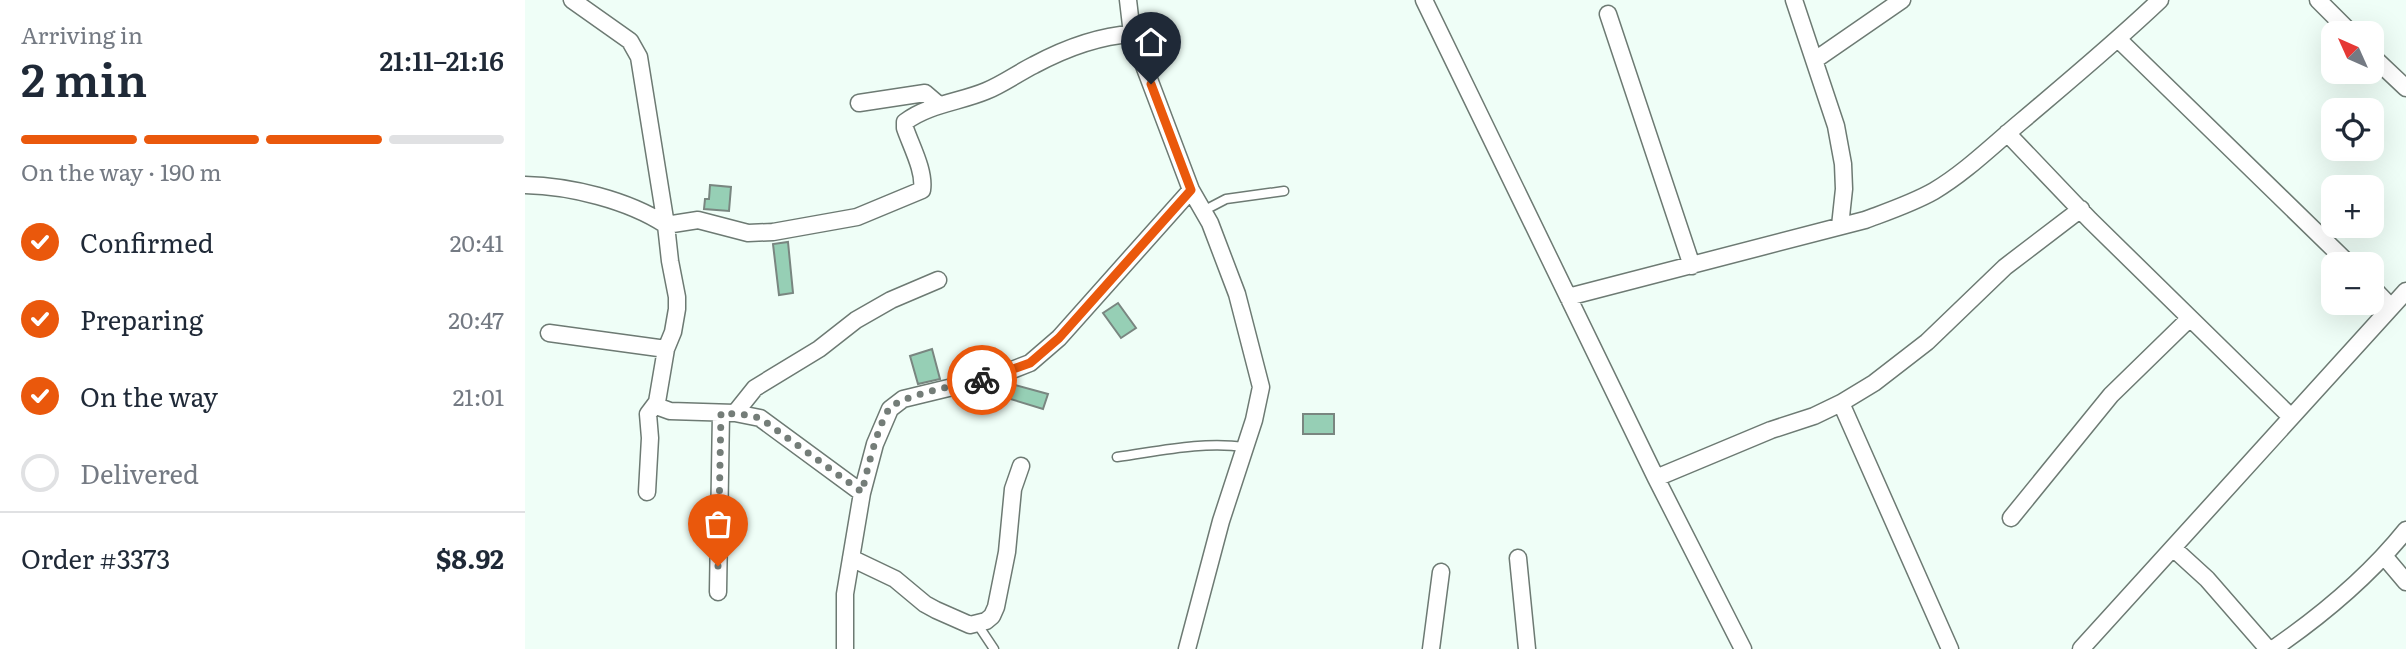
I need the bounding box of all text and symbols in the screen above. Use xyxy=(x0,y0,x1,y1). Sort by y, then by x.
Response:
pin xyxy=(1121,12.0,1181,84)
text: Arriving in xyxy=(21,17,143,51)
north arrow xyxy=(2321,21,2383,84)
map controls xyxy=(2321,21,2384,315)
icon: home xyxy=(1132,23,1170,61)
text: 21:11–21:16 xyxy=(379,40,504,79)
text: 2 min xyxy=(21,43,147,111)
button: locate xyxy=(2321,98,2384,161)
text: On the way · 190 m xyxy=(21,154,222,188)
button: + xyxy=(2321,175,2384,238)
text: Confirmed xyxy=(80,222,214,261)
icon: check xyxy=(21,223,59,261)
text: 20:41 xyxy=(450,225,504,259)
button: − xyxy=(2321,252,2384,315)
text: Preparing xyxy=(80,299,203,338)
icon: check xyxy=(21,300,59,338)
text: 20:47 xyxy=(448,302,504,336)
courier xyxy=(947,345,1017,415)
icon: bike xyxy=(963,361,1001,399)
text: On the way xyxy=(80,376,218,415)
icon: check xyxy=(21,377,59,415)
text: 21:01 xyxy=(453,379,504,413)
text: Delivered xyxy=(80,453,199,492)
pin xyxy=(688,494,748,566)
icon: bag xyxy=(699,505,737,543)
text: Order #3373 xyxy=(21,538,170,577)
text: $8.92 xyxy=(436,538,504,577)

